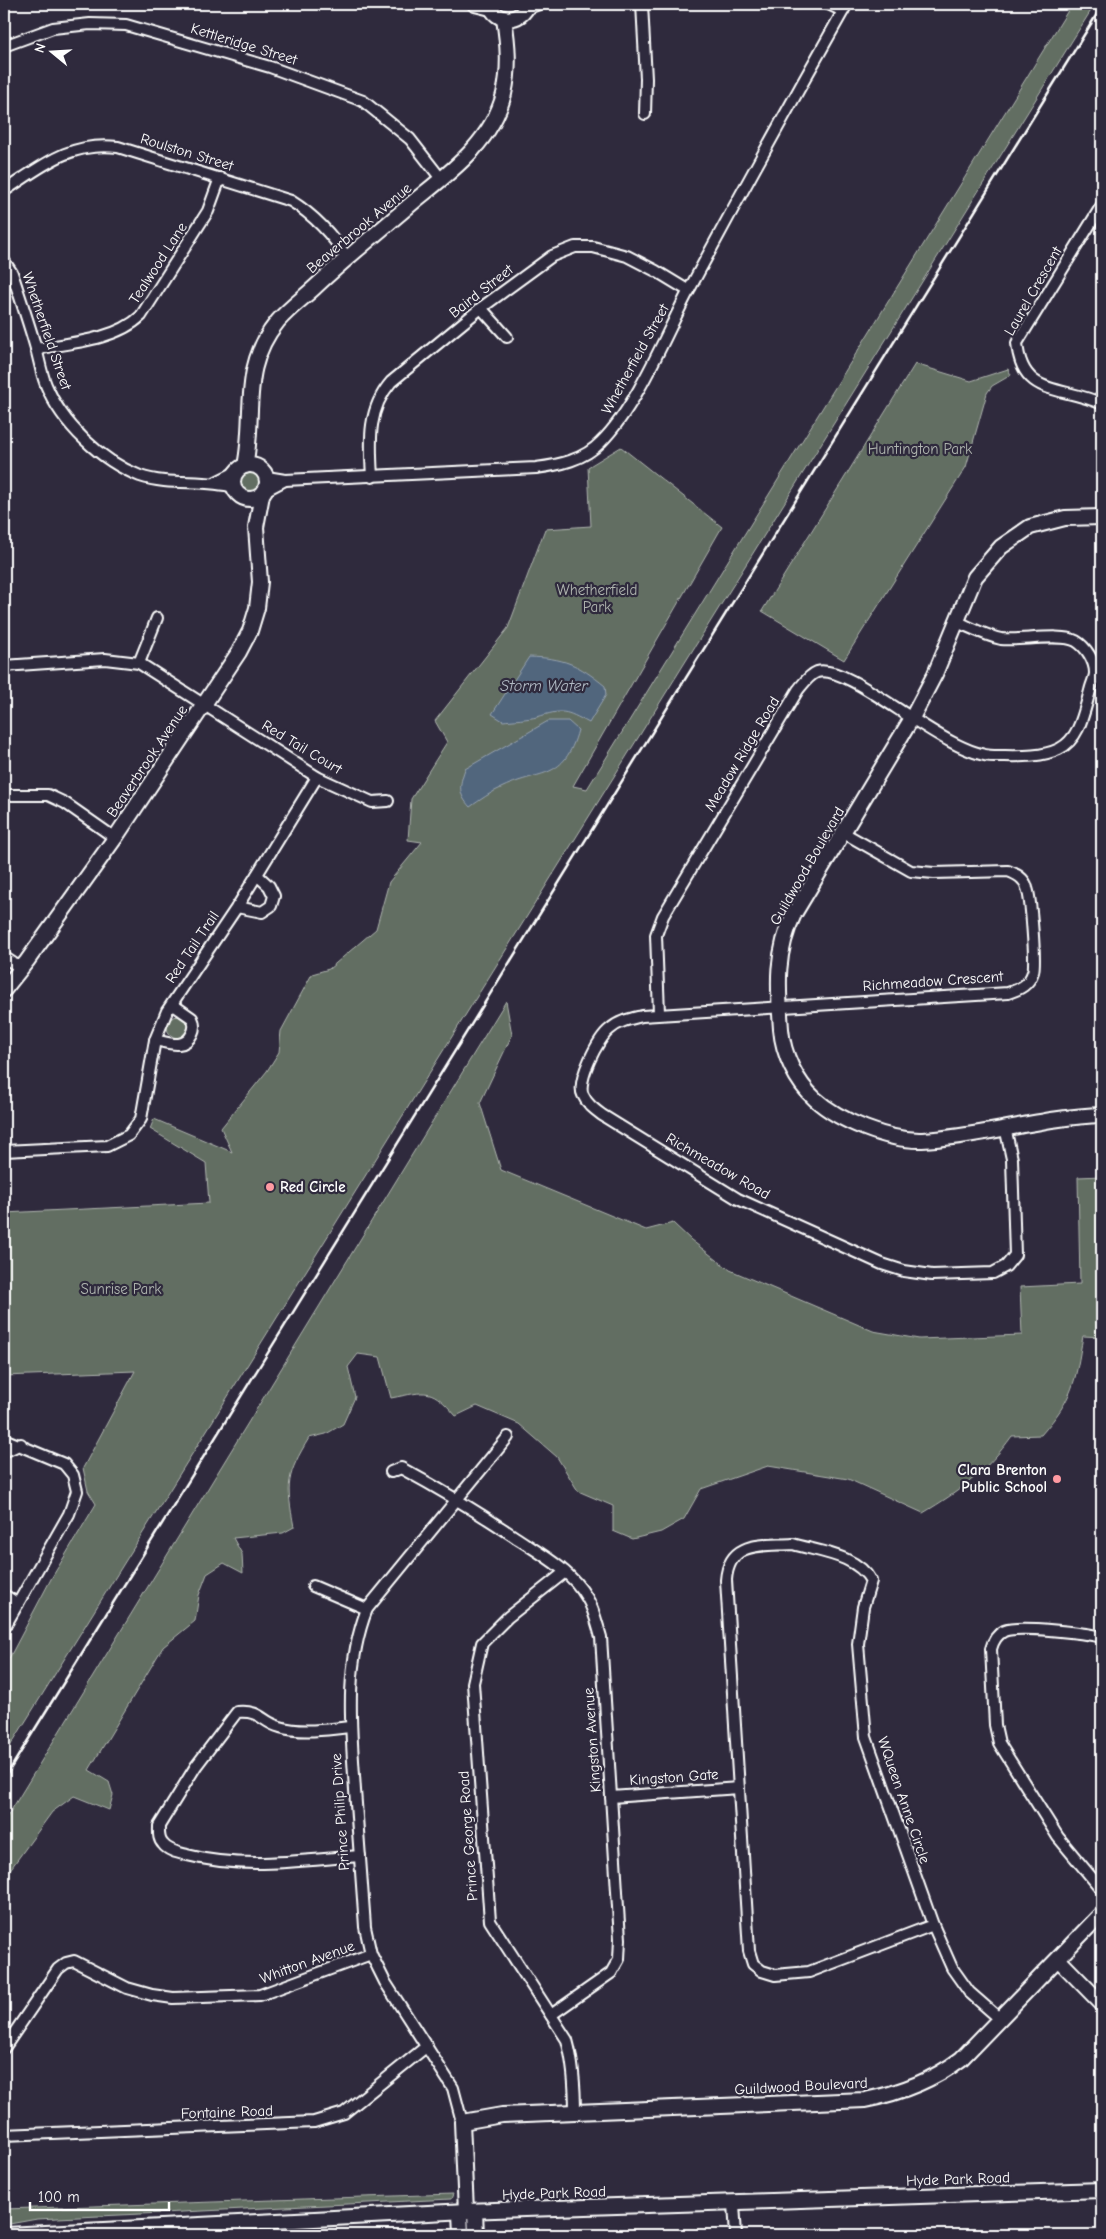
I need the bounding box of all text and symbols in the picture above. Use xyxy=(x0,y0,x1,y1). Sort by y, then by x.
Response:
street label: Kettleridge Street xyxy=(188,19,300,69)
north arrow xyxy=(28,28,78,78)
text: N xyxy=(31,41,50,55)
street label: Roulston Street xyxy=(138,129,236,175)
street label: Beaverbrook Avenue xyxy=(303,179,416,277)
street label: Tealwood Lane xyxy=(125,218,191,307)
street label: Laurel Crescent xyxy=(1000,243,1066,339)
street label: Baird Street xyxy=(445,260,517,322)
street label: Whetherfield Street xyxy=(18,270,76,393)
street label: Whetherfield Street xyxy=(597,300,673,417)
park label: Huntington Park xyxy=(868,440,973,458)
park label: Whetherfield Park xyxy=(557,581,637,616)
water label: Storm Water xyxy=(500,677,588,695)
street label: Meadow Ridge Road xyxy=(701,693,783,815)
street label: Beaverbrook Avenue xyxy=(103,701,192,821)
street label: Red Tail Court xyxy=(259,716,346,778)
street label: Guildwood Boulevard xyxy=(766,804,848,928)
street label: Red Tail Trail xyxy=(161,908,223,986)
street label: Richmeadow Crescent xyxy=(862,967,1005,995)
street label: Richmeadow Road xyxy=(663,1129,773,1203)
place label: Red Circle xyxy=(280,1178,346,1196)
marker: Red Circle xyxy=(264,1181,276,1193)
park label: Sunrise Park xyxy=(80,1280,162,1298)
place label: Clara Brenton Public School xyxy=(958,1461,1047,1496)
marker: Clara Brenton Public School xyxy=(1051,1473,1063,1485)
street label: Kingston Avenue xyxy=(579,1686,605,1793)
street label: WQueen Anne Circle xyxy=(874,1734,934,1866)
street label: Prince Philip Drive xyxy=(327,1752,353,1871)
street label: Kingston Gate xyxy=(629,1765,720,1789)
street label: Prince George Road xyxy=(454,1770,482,1902)
street label: Whitton Avenue xyxy=(257,1936,357,1987)
street label: Guildwood Boulevard xyxy=(734,2074,868,2098)
street label: Fontaine Road xyxy=(181,2101,273,2123)
street label: Hyde Park Road xyxy=(906,2168,1010,2190)
scale bar xyxy=(30,2179,169,2211)
street label: Hyde Park Road xyxy=(502,2182,606,2204)
text: 100 m xyxy=(38,2188,80,2206)

